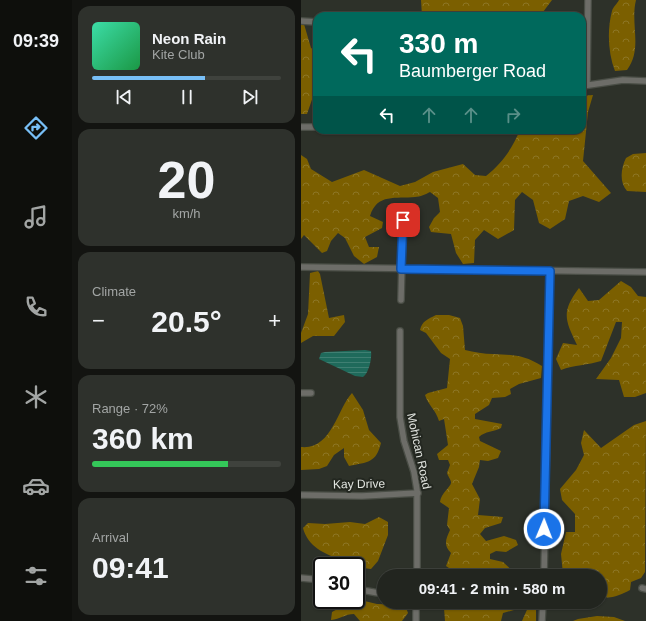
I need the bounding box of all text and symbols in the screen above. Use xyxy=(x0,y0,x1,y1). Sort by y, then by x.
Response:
icon: left xyxy=(333,28,385,80)
text: 330 m xyxy=(399,28,478,59)
text: Neon Rain xyxy=(152,30,226,47)
text: 09:39 xyxy=(13,31,59,51)
text: Kite Club xyxy=(152,47,205,62)
text: Baumberger Road xyxy=(399,61,546,81)
icon: previous xyxy=(113,86,135,108)
icon: pause xyxy=(176,86,198,108)
icon: next xyxy=(239,86,261,108)
icon: left xyxy=(376,104,398,126)
icon: ahead xyxy=(418,104,440,126)
icon: ahead xyxy=(460,104,482,126)
icon: right xyxy=(502,104,524,126)
icon: directions xyxy=(22,114,50,142)
text: 20 xyxy=(158,151,215,209)
icon: music xyxy=(22,203,50,231)
pin xyxy=(386,203,420,237)
text: km/h xyxy=(172,206,201,221)
icon: arrive xyxy=(392,209,414,231)
text: Climate xyxy=(92,284,136,299)
icon: phone xyxy=(22,293,50,321)
text: 20.5° xyxy=(151,305,222,338)
text: − xyxy=(92,308,105,333)
text: + xyxy=(268,308,281,333)
icon: climate xyxy=(22,383,50,411)
text: Range · 72% xyxy=(92,401,168,416)
street label: Mohican Road xyxy=(404,412,434,490)
text: 360 km xyxy=(92,422,194,455)
icon: car xyxy=(22,472,50,500)
street label: Kay Drive xyxy=(333,477,385,491)
position arrow xyxy=(523,508,565,550)
text: Arrival xyxy=(92,530,129,545)
text: 09:41 xyxy=(92,551,169,584)
speed limit sign: 30 xyxy=(313,557,365,609)
icon: filters xyxy=(22,562,50,590)
text: 09:41 · 2 min · 580 m xyxy=(419,580,565,597)

